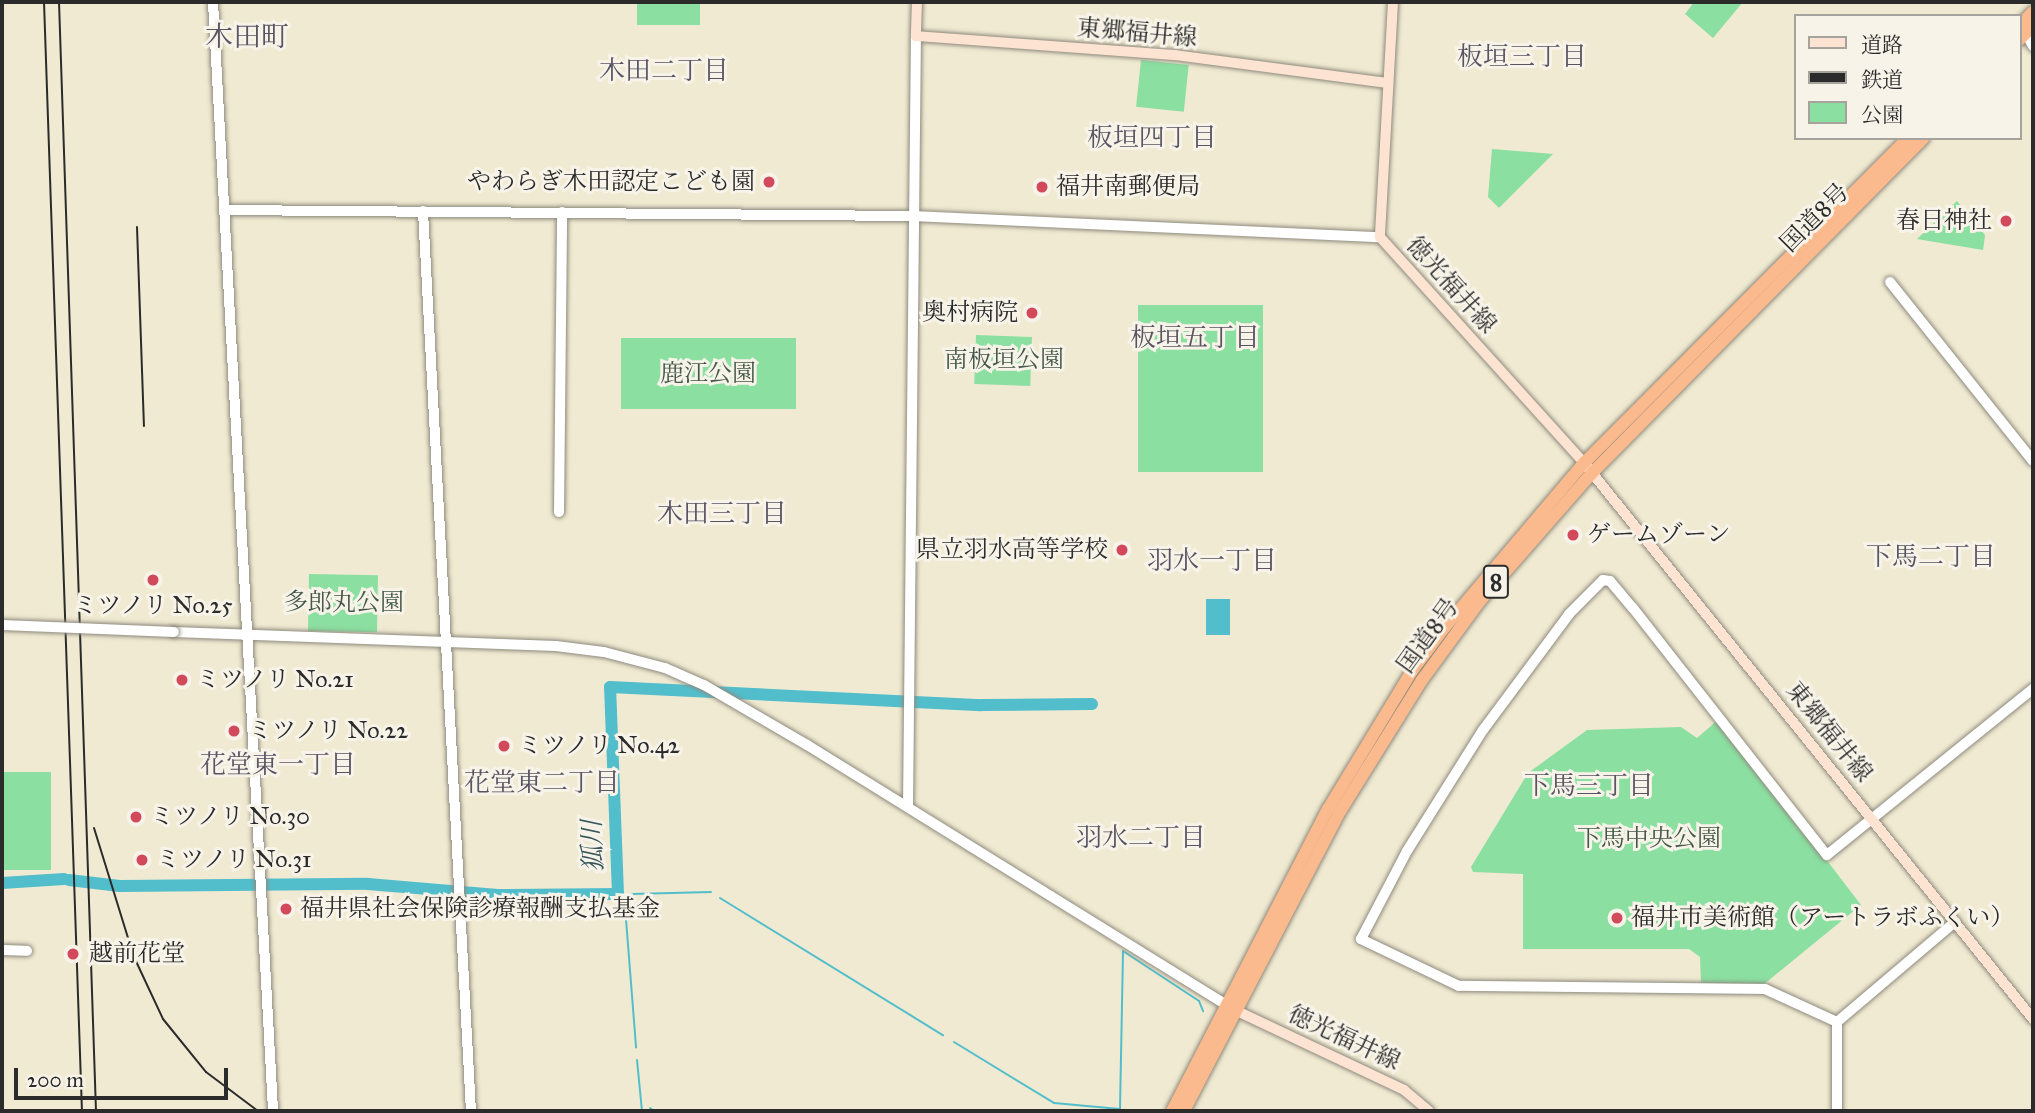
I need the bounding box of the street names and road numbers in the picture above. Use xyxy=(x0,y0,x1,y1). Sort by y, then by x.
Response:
street label: 東郷福井線 xyxy=(1076,13,1198,53)
street label: 国道8号 xyxy=(1775,178,1855,258)
street label: 徳光福井線 xyxy=(1400,231,1502,339)
road number: 8 xyxy=(1482,562,1510,602)
street label: 国道8号 xyxy=(1391,593,1465,679)
street label: 東郷福井線 xyxy=(1780,676,1878,788)
street label: 徳光福井線 xyxy=(1284,1000,1404,1076)

